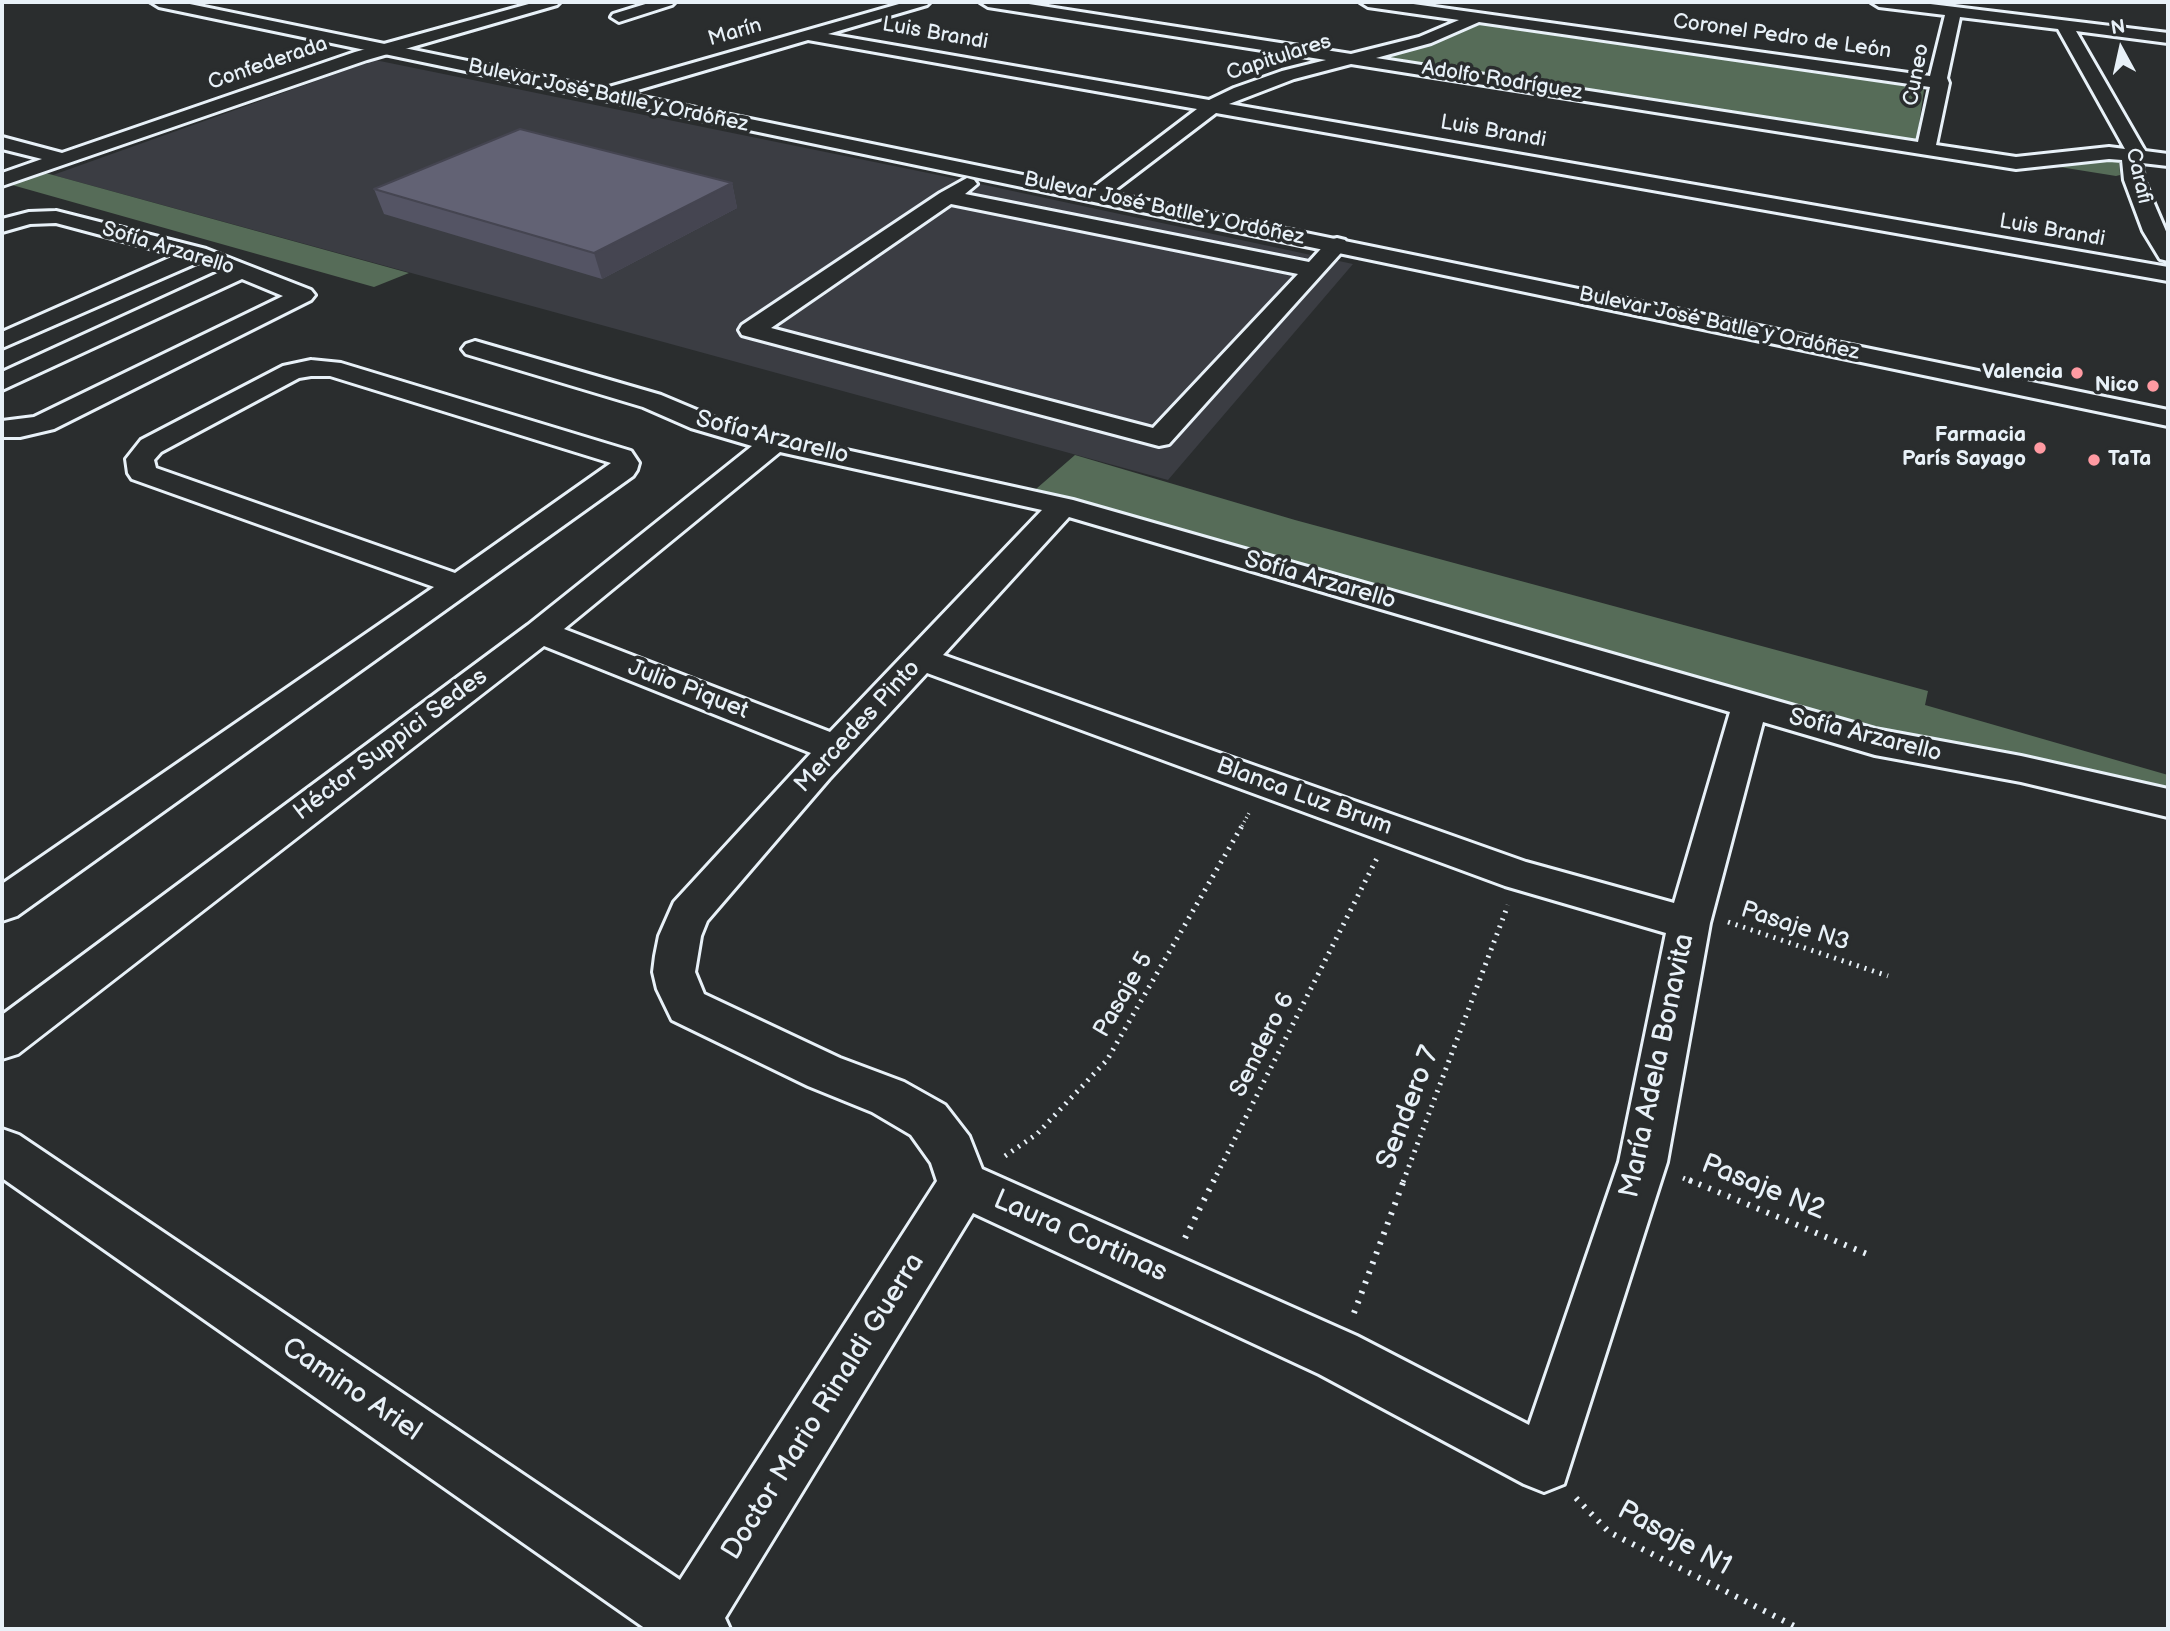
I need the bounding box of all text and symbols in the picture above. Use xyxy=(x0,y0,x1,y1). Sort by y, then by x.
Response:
street label: Coronel Pedro de León xyxy=(1671,9,1893,65)
street label: Luis Brandi xyxy=(880,12,990,56)
street label: Marín xyxy=(705,13,765,53)
north arrow xyxy=(2086,14,2156,84)
text: N xyxy=(2109,15,2127,40)
street label: Capitulares xyxy=(1224,29,1334,87)
street label: Confederada xyxy=(205,32,331,96)
street label: Cuneo xyxy=(1899,42,1935,108)
street label: Bulevar José Batlle y Ordóñez xyxy=(466,54,750,138)
street label: Adolfo Rodríguez xyxy=(1420,56,1584,106)
street label: Luis Brandi xyxy=(1438,110,1548,154)
street label: Carafi xyxy=(2119,146,2157,206)
street label: Bulevar José Batlle y Ordóñez xyxy=(1022,167,1306,251)
street label: Luis Brandi xyxy=(1997,209,2107,253)
street label: Sofía Arzarello xyxy=(99,217,237,281)
street label: Bulevar José Batlle y Ordóñez xyxy=(1577,282,1861,366)
place label: Valencia xyxy=(1982,360,2063,386)
marker: Valencia xyxy=(2069,365,2085,381)
place label: Nico xyxy=(2095,373,2139,399)
marker: Nico xyxy=(2145,378,2161,394)
street label: Sofía Arzarello xyxy=(693,405,851,471)
place label: Farmacia París Sayago xyxy=(1902,423,2026,473)
marker: Farmacia París Sayago xyxy=(2032,440,2048,456)
place label: TaTa xyxy=(2108,447,2151,473)
marker: TaTa xyxy=(2086,452,2102,468)
street label: Sofía Arzarello xyxy=(1241,546,1399,616)
street label: Julio Piquet xyxy=(624,654,752,726)
street label: Mercedes Pinto xyxy=(789,655,927,799)
street label: Héctor Suppici Sedes xyxy=(288,663,494,827)
street label: Sofía Arzarello xyxy=(1786,703,1944,769)
street label: Blanca Luz Brum xyxy=(1212,752,1396,842)
street label: Pasaje N3 xyxy=(1737,896,1853,958)
street label: María Adela Bonavita xyxy=(1614,931,1702,1201)
street label: Pasaje 5 xyxy=(1088,947,1160,1043)
street label: Sendero 6 xyxy=(1224,988,1302,1102)
street label: Sendero 7 xyxy=(1370,1042,1448,1174)
street label: Pasaje N2 xyxy=(1696,1148,1830,1228)
street label: Laura Cortinas xyxy=(988,1184,1172,1290)
street label: Doctor Mario Rinaldi Guerra xyxy=(716,1247,932,1567)
street label: Camino Ariel xyxy=(275,1331,427,1449)
street label: Pasaje N1 xyxy=(1611,1494,1737,1584)

